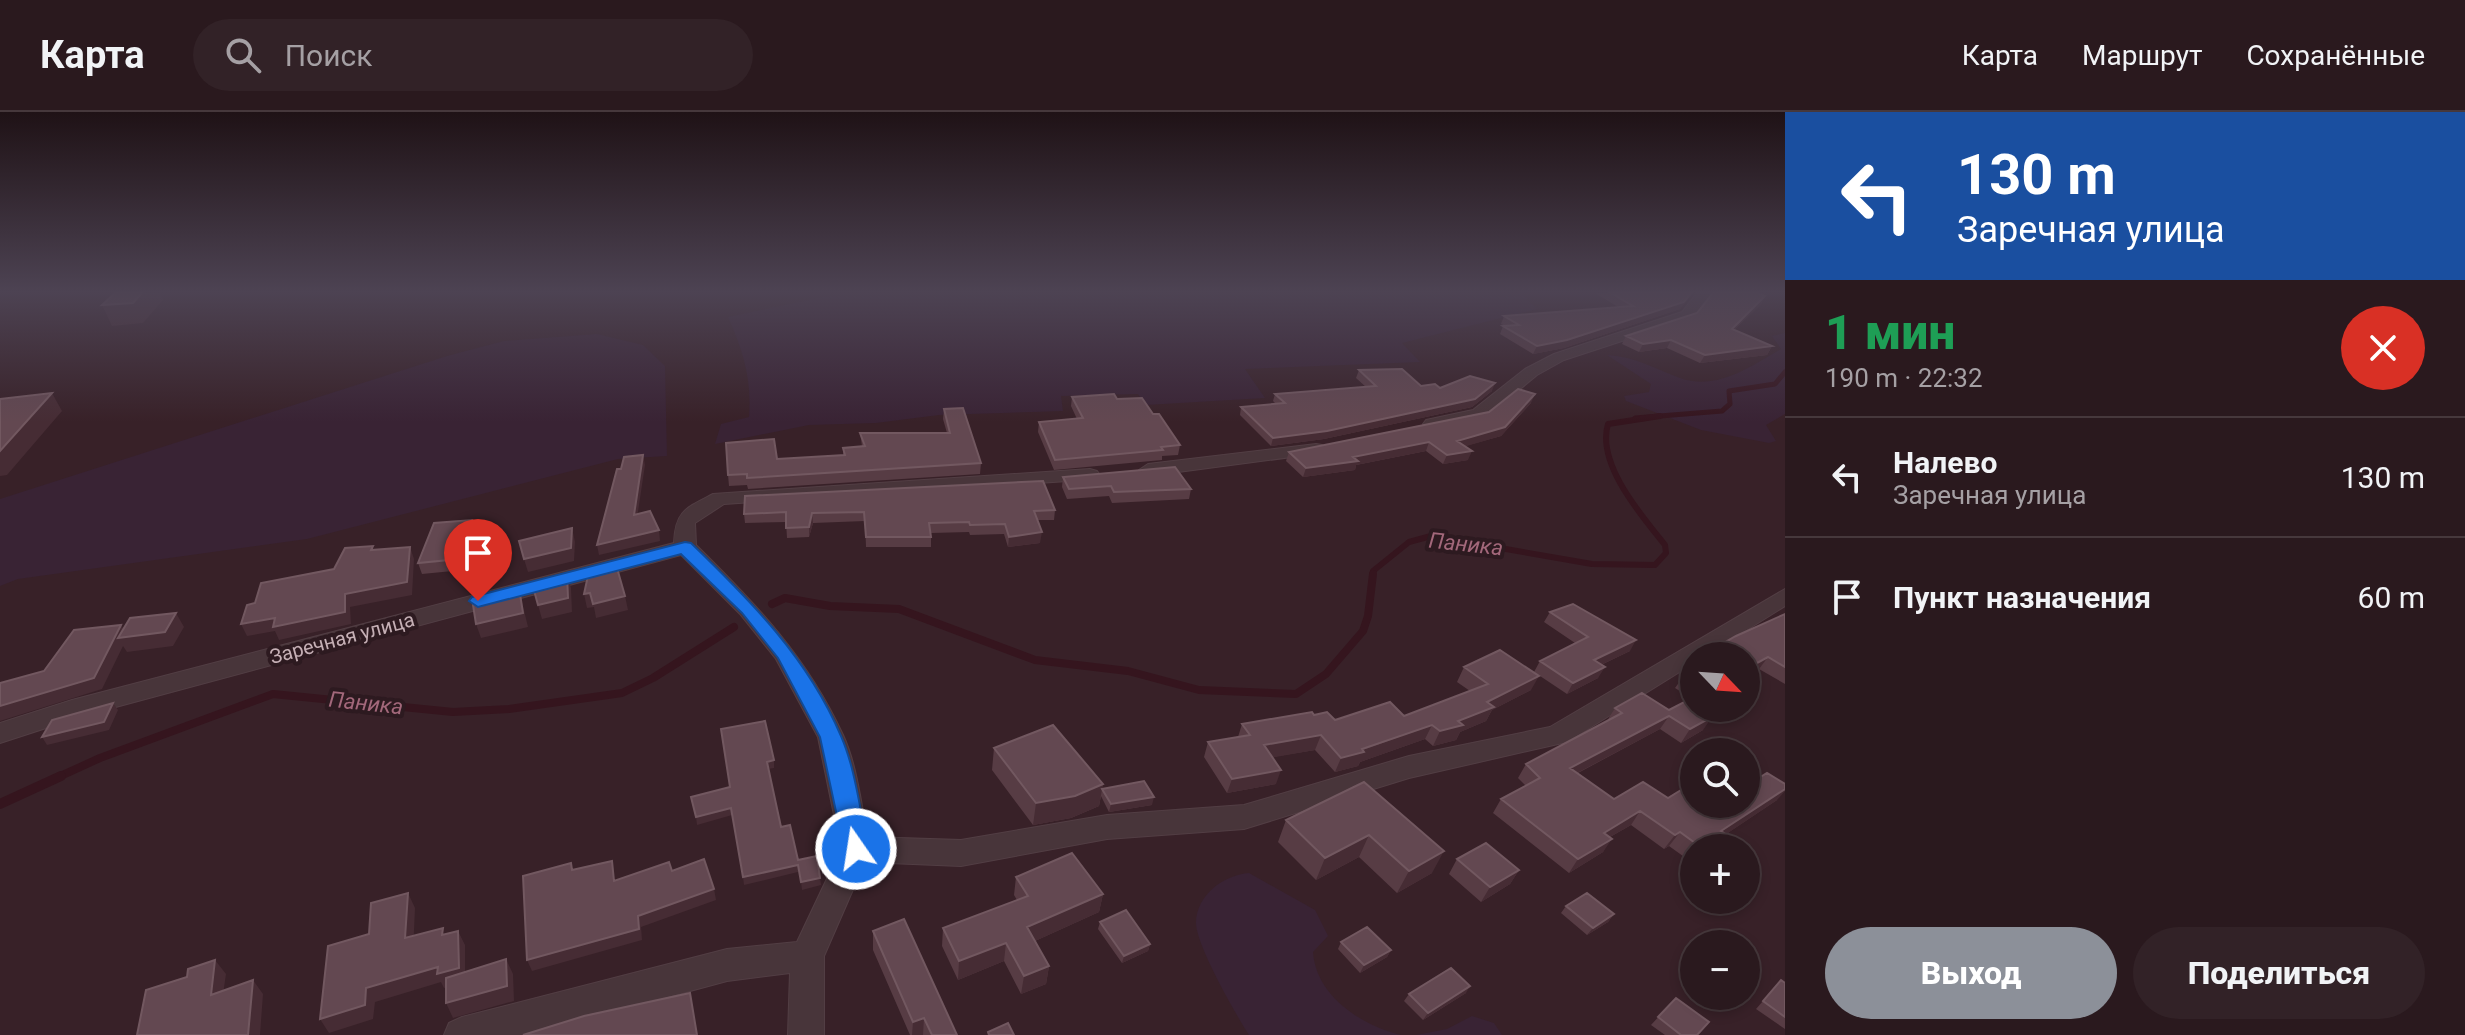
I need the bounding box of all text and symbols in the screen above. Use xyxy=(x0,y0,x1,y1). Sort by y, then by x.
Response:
search box xyxy=(193,19,753,91)
text: Карта xyxy=(40,33,145,77)
icon: search xyxy=(221,33,265,77)
text: Поиск xyxy=(285,38,372,73)
text: Карта xyxy=(1962,39,2038,72)
text: Маршрут xyxy=(2082,39,2202,72)
text: Сохранённые xyxy=(2246,39,2425,72)
text: 130 m xyxy=(1957,142,2116,208)
icon: left xyxy=(1825,144,1929,248)
text: Заречная улица xyxy=(1957,209,2225,251)
text: 1 мин xyxy=(1825,304,1955,361)
button: close xyxy=(2341,306,2425,390)
text: 190 m · 22:32 xyxy=(1825,363,1983,393)
text: Налево xyxy=(1893,445,1997,480)
icon: left xyxy=(1825,455,1869,499)
text: 130 m xyxy=(2341,460,2425,495)
text: Заречная улица xyxy=(1893,480,2086,510)
pin xyxy=(444,519,512,601)
water label: Паника xyxy=(1428,528,1504,560)
icon: arrive xyxy=(456,531,500,575)
icon: arrive xyxy=(1825,575,1869,619)
text: Пункт назначения xyxy=(1893,580,2151,615)
text: 60 m xyxy=(2358,580,2425,615)
street label: Заречная улица xyxy=(267,607,417,669)
north arrow xyxy=(1680,642,1760,722)
map controls xyxy=(1680,642,1760,1010)
water label: Паника xyxy=(328,687,404,719)
button: search xyxy=(1680,738,1760,818)
position arrow xyxy=(814,807,898,891)
button: + xyxy=(1680,834,1760,914)
button: Выход xyxy=(1825,927,2117,1019)
button: Поделиться xyxy=(2133,927,2425,1019)
button: − xyxy=(1680,930,1760,1010)

